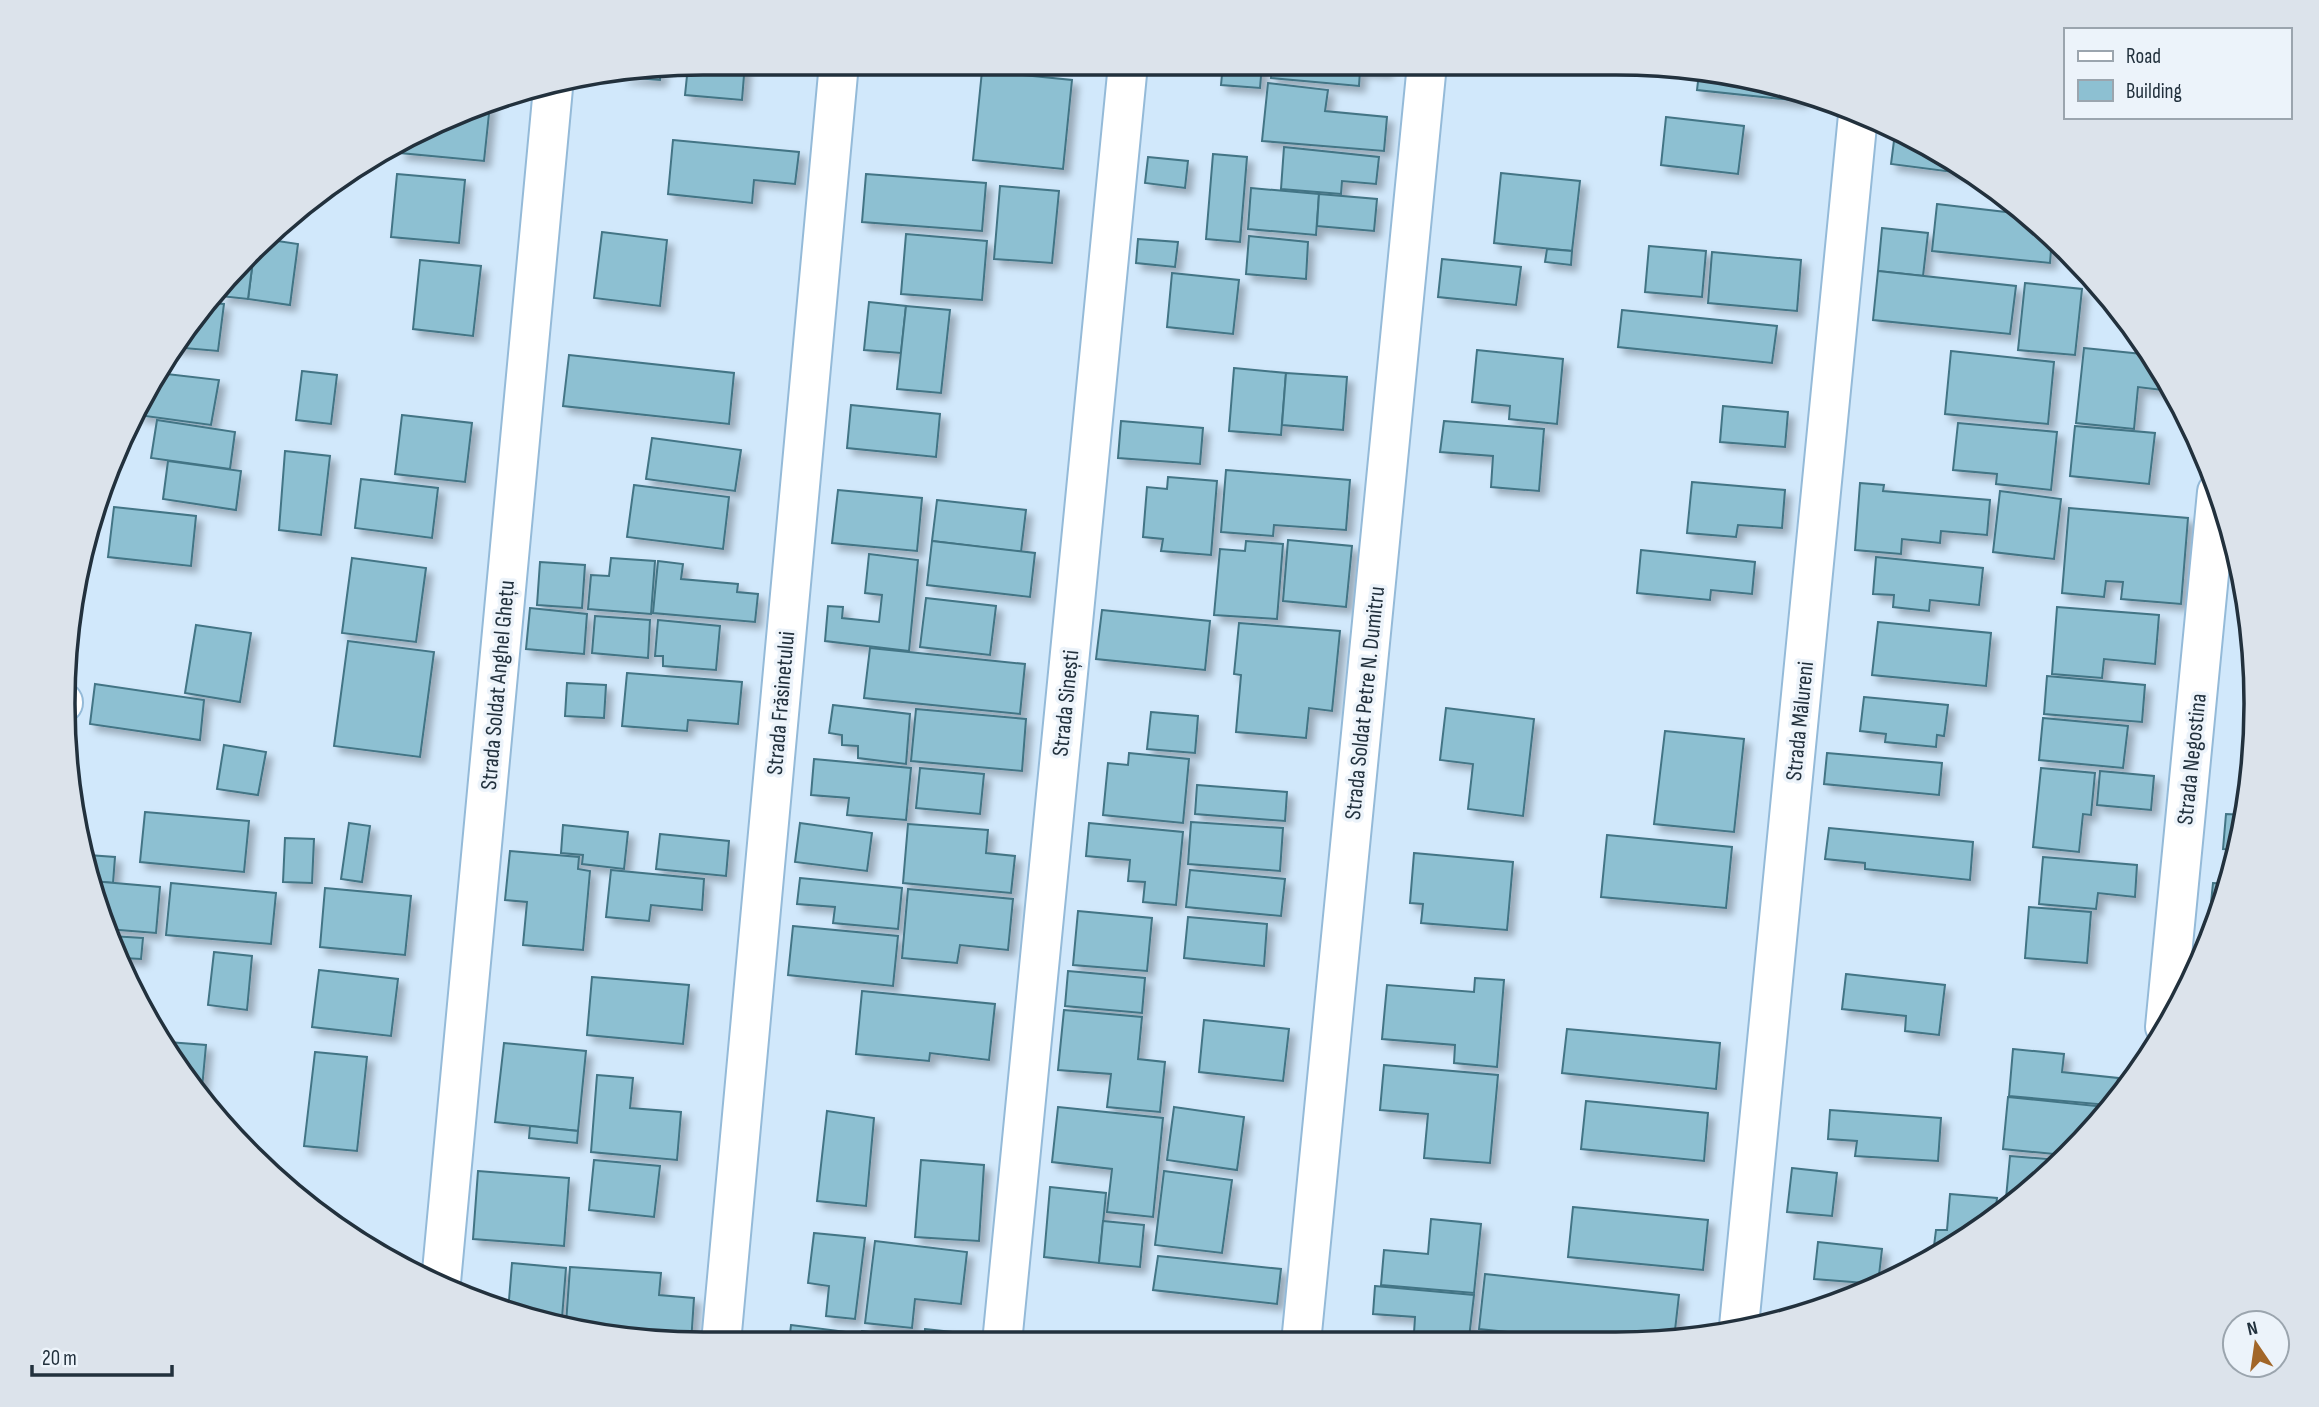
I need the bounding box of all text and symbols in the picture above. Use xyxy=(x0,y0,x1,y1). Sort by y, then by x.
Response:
legend xyxy=(2064,28,2291,119)
text: Road xyxy=(2126,44,2161,69)
text: Building xyxy=(2126,79,2182,104)
street label: Strada Soldat Anghel Ghețu xyxy=(475,579,521,791)
street label: Strada Soldat Petre N. Dumitru xyxy=(1339,585,1391,821)
street label: Strada Frăsinetului xyxy=(761,630,801,776)
street label: Strada Sinești xyxy=(1046,649,1086,758)
street label: Strada Mălureni xyxy=(1780,660,1820,782)
street label: Strada Negostina xyxy=(2171,692,2213,826)
north arrow xyxy=(2221,1309,2291,1379)
text: N xyxy=(2245,1317,2260,1341)
scale bar xyxy=(32,1334,172,1378)
text: 20 m xyxy=(42,1346,77,1371)

